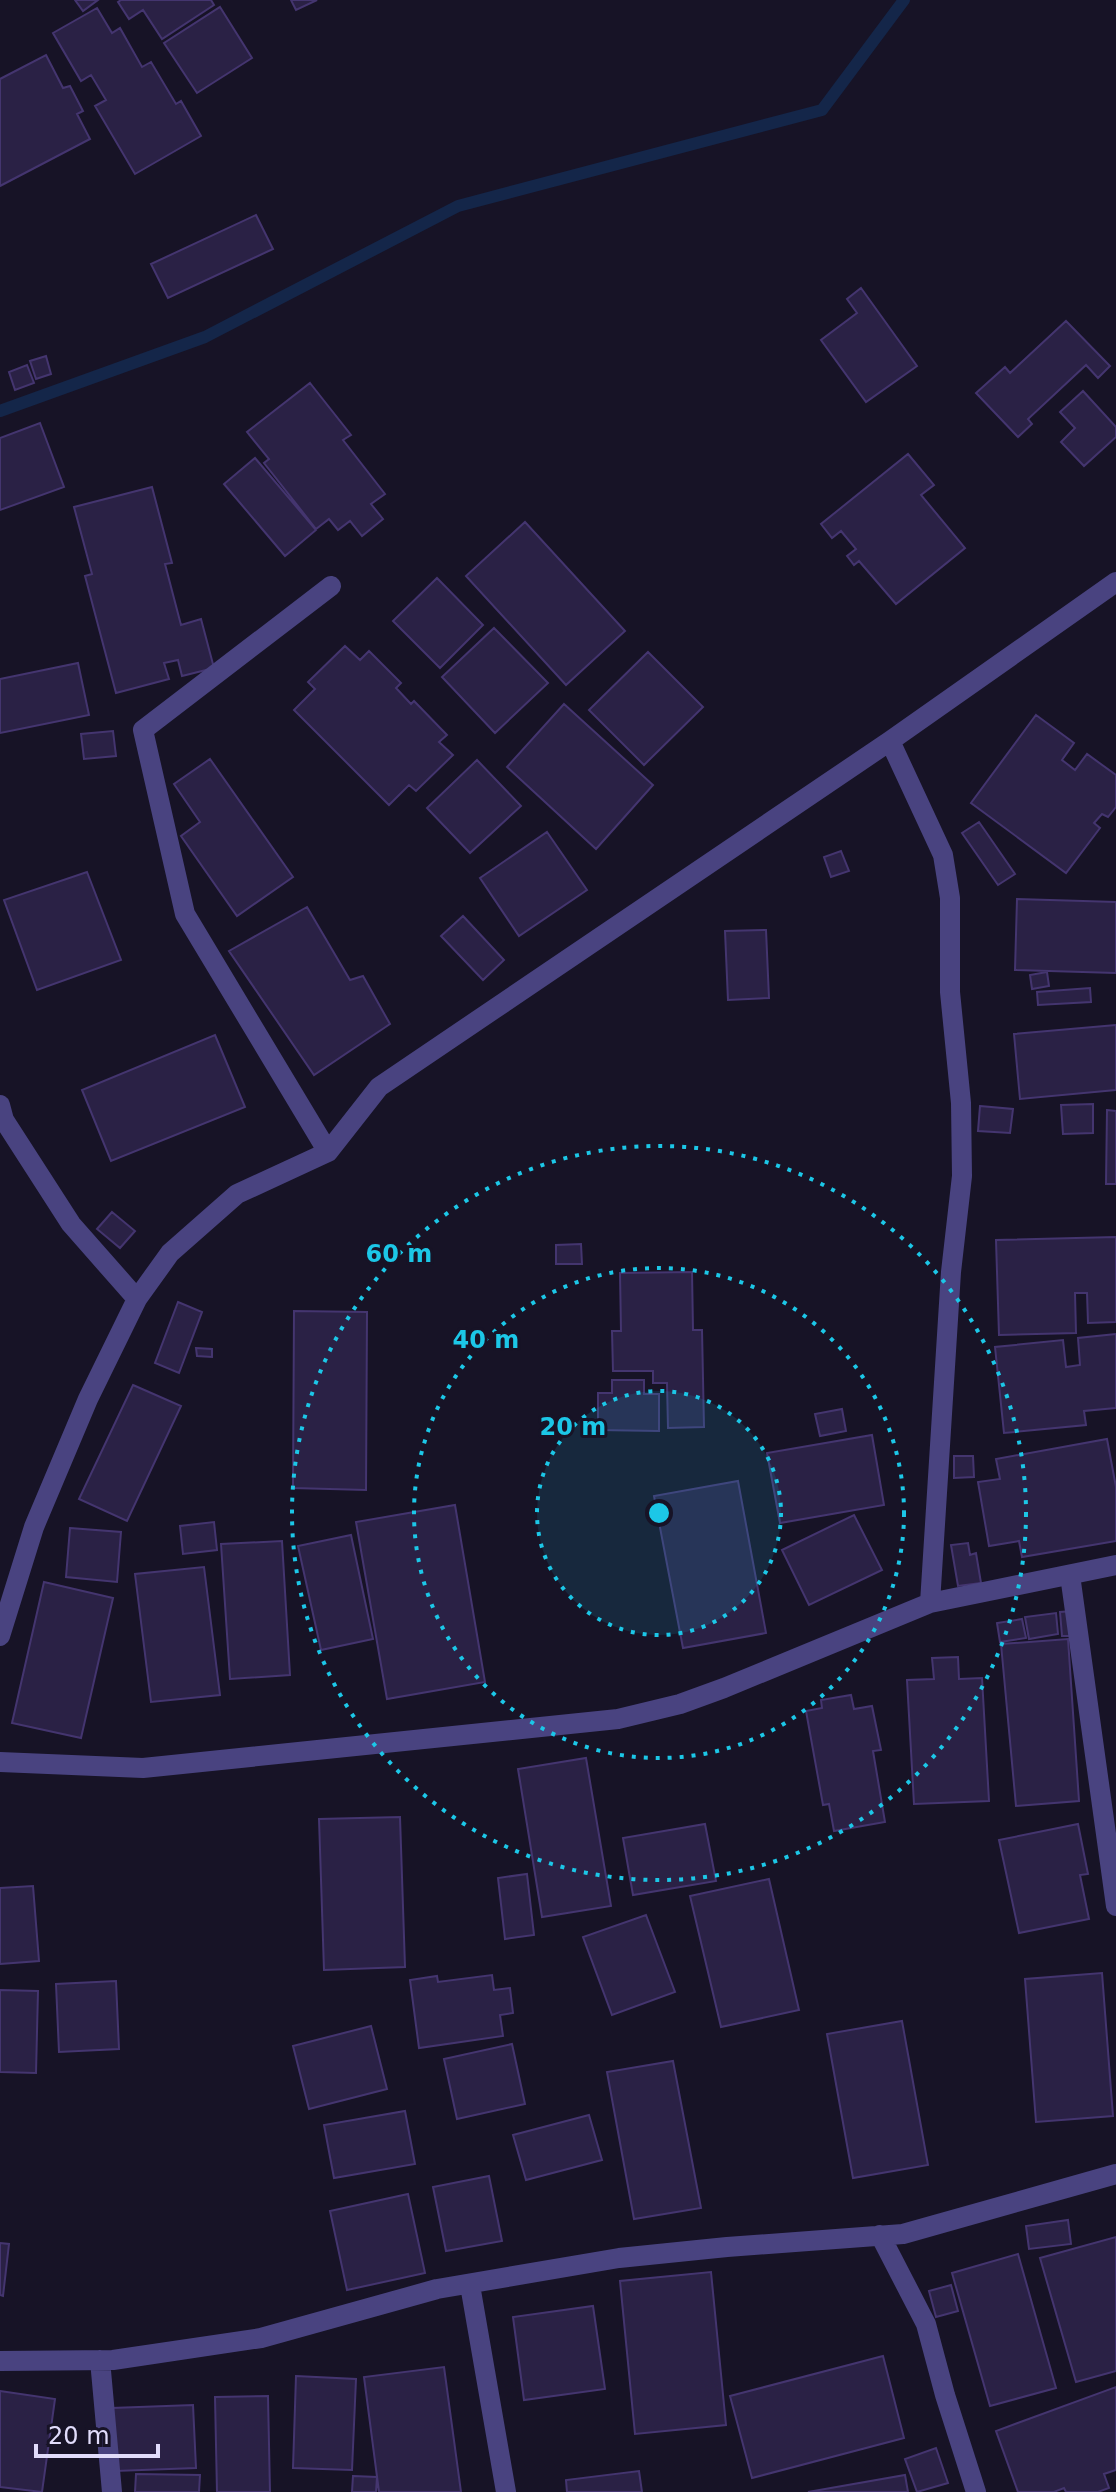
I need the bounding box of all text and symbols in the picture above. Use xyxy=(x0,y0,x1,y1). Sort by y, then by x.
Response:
text: 60 m xyxy=(366,1240,432,1268)
text: 40 m xyxy=(453,1326,519,1354)
text: 20 m xyxy=(540,1413,606,1441)
centre of rings xyxy=(645,1499,673,1527)
scale bar xyxy=(36,2408,158,2458)
text: 20 m xyxy=(48,2422,110,2450)

